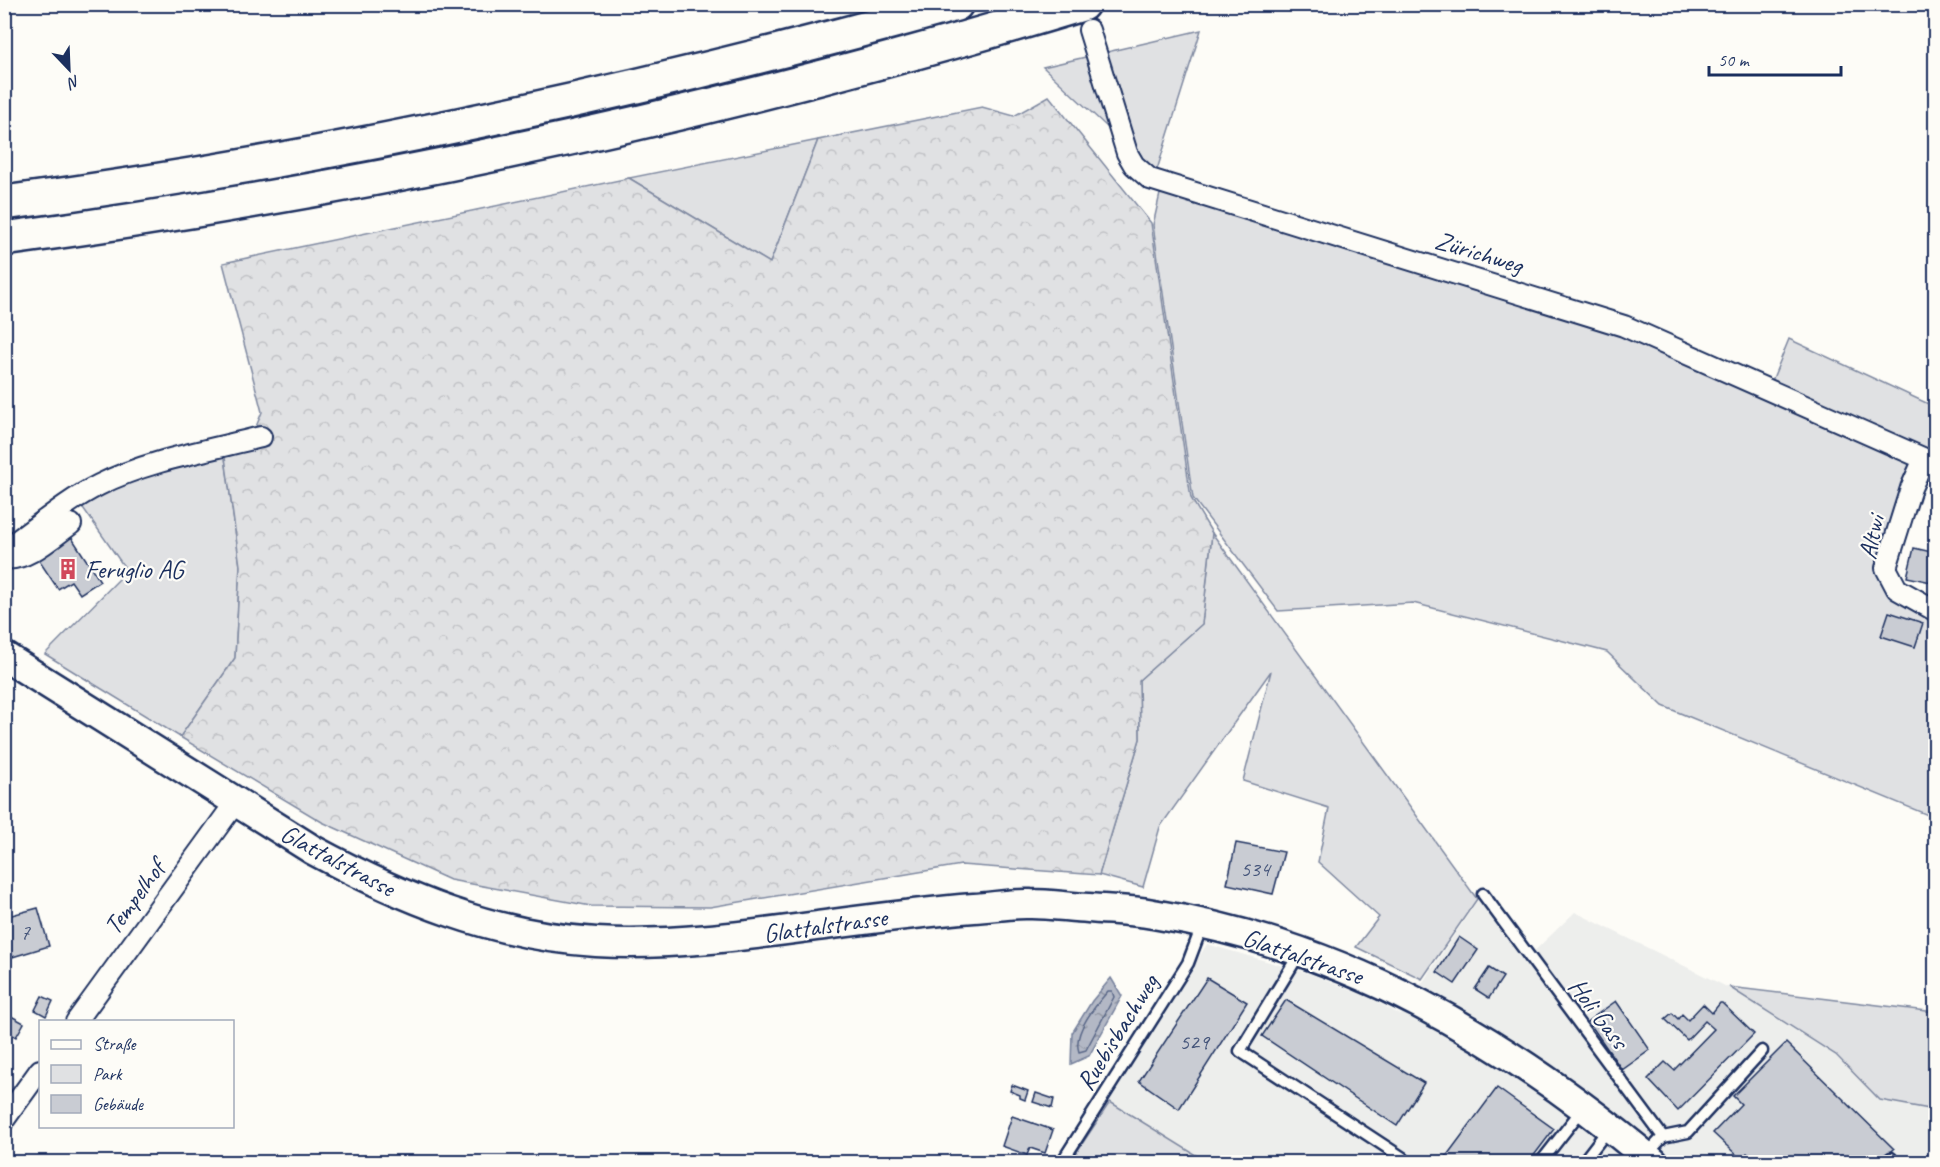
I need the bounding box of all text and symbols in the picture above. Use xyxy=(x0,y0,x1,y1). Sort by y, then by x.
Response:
north arrow xyxy=(39,39,99,99)
scale bar xyxy=(1709,39,1841,77)
text: 50 m xyxy=(1718,49,1751,71)
text: N xyxy=(63,71,83,94)
street label: Zürichweg xyxy=(1431,224,1528,282)
street label: Altwi xyxy=(1851,509,1893,562)
place label: Feruglio AG xyxy=(85,553,187,586)
building icon: Feruglio AG xyxy=(56,557,80,581)
street label: Glattalstrasse xyxy=(275,817,403,905)
street label: Tempelhof xyxy=(96,849,176,941)
house number: 534 xyxy=(1240,855,1272,883)
street label: Glattalstrasse xyxy=(761,900,891,950)
house number: 7 xyxy=(20,918,31,946)
street label: Glattalstrasse xyxy=(1239,921,1369,993)
street label: Ruebisbachweg xyxy=(1069,966,1167,1097)
street label: Holi Gass xyxy=(1561,971,1637,1057)
legend xyxy=(39,1020,234,1128)
house number: 529 xyxy=(1179,1028,1211,1056)
text: Straße xyxy=(93,1033,137,1055)
text: Park xyxy=(93,1063,123,1085)
text: Gebäude xyxy=(93,1093,144,1115)

